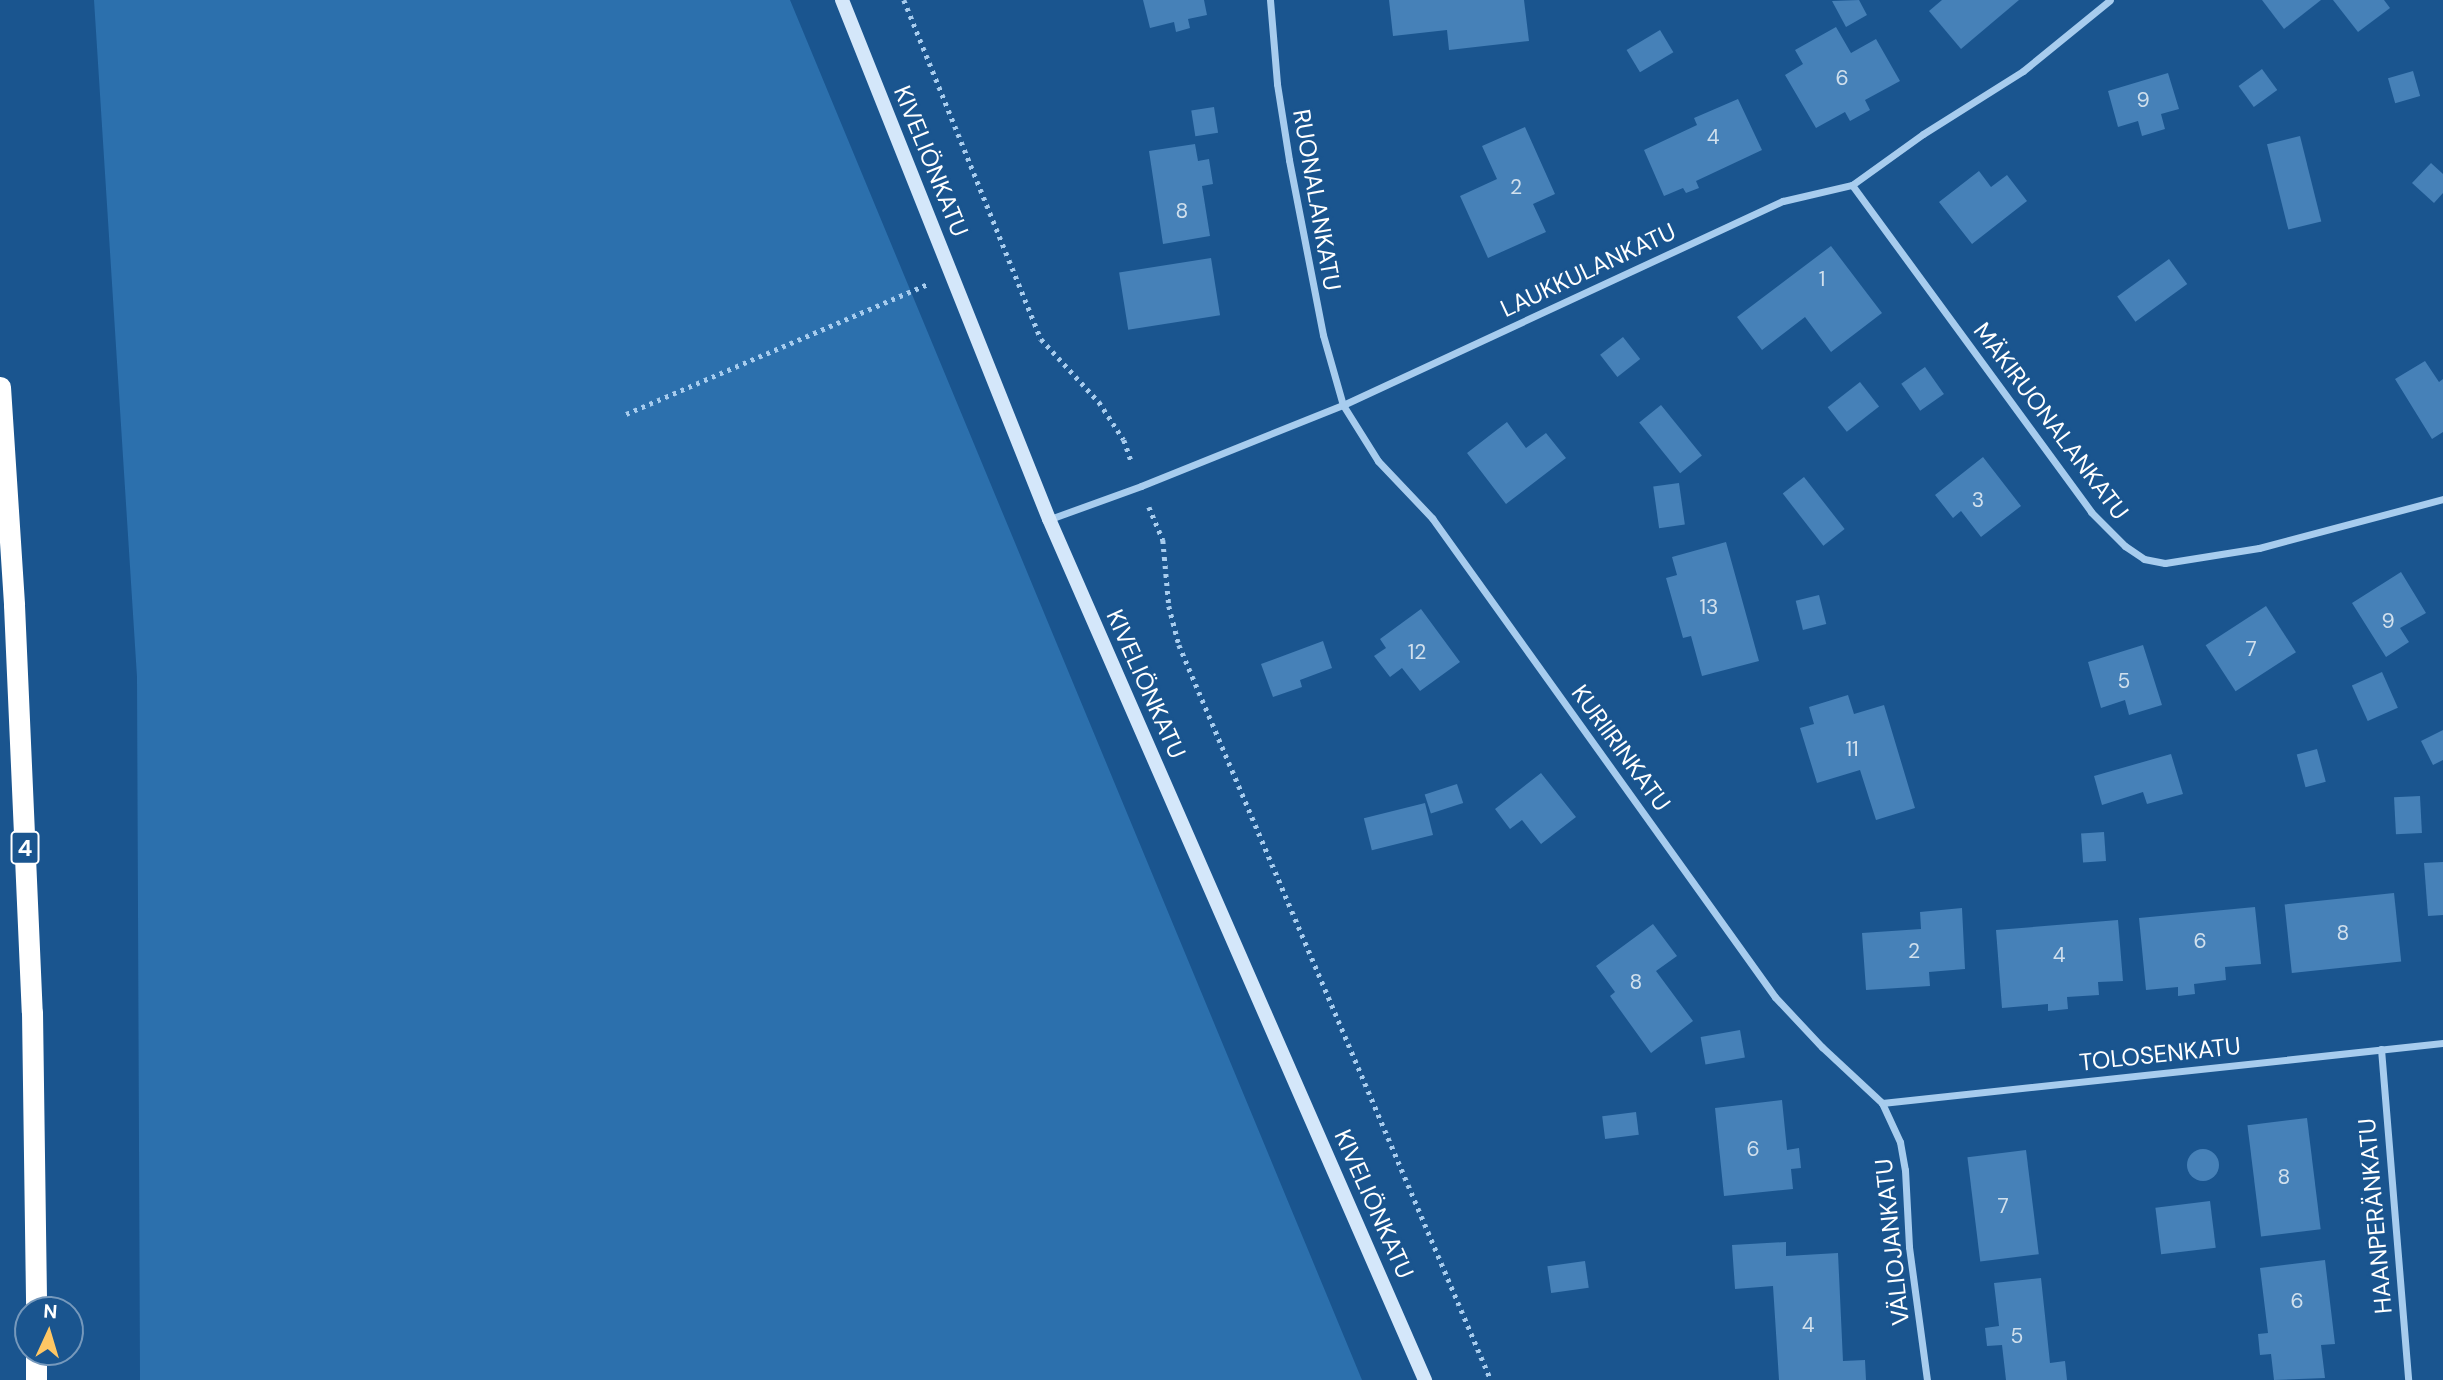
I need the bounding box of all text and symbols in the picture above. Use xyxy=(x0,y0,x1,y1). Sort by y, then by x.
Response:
house number: 6 xyxy=(1835,65,1849,91)
street label: KIVELIÖNKATU xyxy=(888,81,974,241)
house number: 9 xyxy=(2136,87,2150,113)
street label: RUONALANKATU xyxy=(1287,107,1347,293)
house number: 4 xyxy=(1707,124,1719,150)
house number: 2 xyxy=(1510,174,1522,200)
house number: 8 xyxy=(1176,198,1188,224)
street label: LAUKKULANKATU xyxy=(1496,217,1680,323)
house number: 1 xyxy=(1819,266,1825,292)
street label: MÄKIRUONALANKATU xyxy=(1968,317,2134,525)
house number: 3 xyxy=(1972,487,1984,513)
house number: 13 xyxy=(1700,594,1718,620)
street label: KIVELIÖNKATU xyxy=(1100,605,1192,763)
house number: 9 xyxy=(2381,608,2395,634)
house number: 7 xyxy=(2245,636,2257,662)
house number: 12 xyxy=(1408,639,1426,665)
house number: 5 xyxy=(2118,668,2130,694)
street label: KURIIRINKATU xyxy=(1566,679,1676,817)
house number: 11 xyxy=(1845,736,1859,762)
road number: 4 xyxy=(9,828,41,868)
house number: 8 xyxy=(2337,920,2349,946)
house number: 6 xyxy=(2193,928,2207,954)
house number: 2 xyxy=(1908,938,1920,964)
house number: 4 xyxy=(2053,942,2065,968)
house number: 8 xyxy=(1630,969,1642,995)
street label: TOLOSENKATU xyxy=(2078,1031,2242,1077)
street label: HAANPERÄNKATU xyxy=(2352,1117,2398,1315)
street label: KIVELIÖNKATU xyxy=(1328,1125,1420,1283)
house number: 6 xyxy=(1746,1136,1760,1162)
street label: VÄLIOJANKATU xyxy=(1869,1157,1915,1327)
house number: 8 xyxy=(2278,1164,2290,1190)
house number: 7 xyxy=(1997,1193,2009,1219)
house number: 6 xyxy=(2290,1288,2304,1314)
north arrow xyxy=(14,1296,84,1366)
text: N xyxy=(43,1299,58,1324)
house number: 4 xyxy=(1802,1312,1814,1338)
house number: 5 xyxy=(2011,1323,2023,1349)

